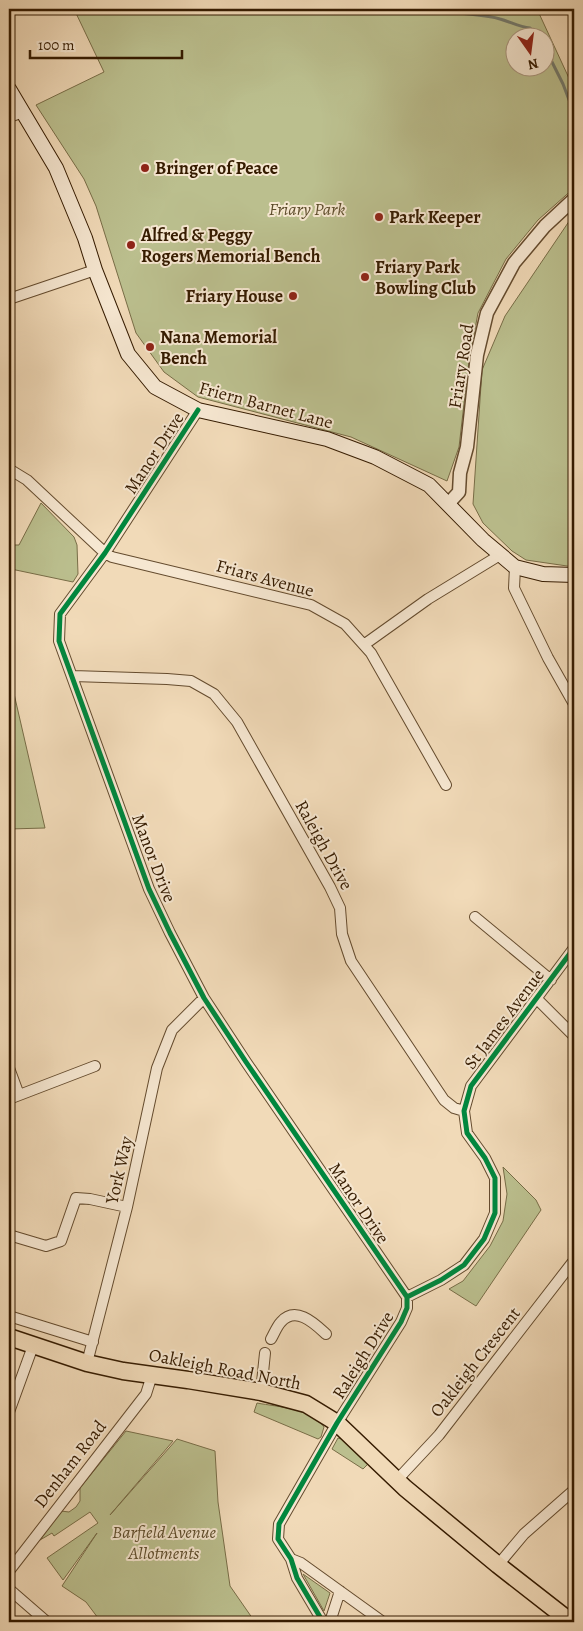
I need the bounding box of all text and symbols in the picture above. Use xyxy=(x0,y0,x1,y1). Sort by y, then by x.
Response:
scale bar xyxy=(30,28,182,60)
north arrow xyxy=(506,28,556,78)
text: 100 m xyxy=(38,35,75,55)
text: N xyxy=(526,54,540,75)
place label: Bringer of Peace xyxy=(155,156,278,180)
marker: Bringer of Peace xyxy=(139,162,151,174)
park label: Friary Park xyxy=(269,197,345,221)
place label: Park Keeper xyxy=(389,205,481,229)
marker: Park Keeper xyxy=(373,211,385,223)
place label: Alfred & Peggy Rogers Memorial Bench xyxy=(140,223,321,268)
marker: Alfred & Peggy Rogers Memorial Bench xyxy=(125,239,137,251)
place label: Friary Park Bowling Club xyxy=(375,255,476,300)
marker: Friary Park Bowling Club xyxy=(359,271,371,283)
place label: Friary House xyxy=(185,284,283,308)
marker: Friary House xyxy=(287,290,299,302)
street label: Friary Road xyxy=(442,322,480,410)
place label: Nana Memorial Bench xyxy=(160,325,277,370)
marker: Nana Memorial Bench xyxy=(144,341,156,353)
street label: Friern Barnet Lane xyxy=(196,376,336,434)
street label: Manor Drive xyxy=(119,407,189,499)
street label: Friars Avenue xyxy=(213,553,317,603)
street label: Raleigh Drive xyxy=(289,796,359,894)
street label: Manor Drive xyxy=(126,810,182,906)
street label: St James Avenue xyxy=(458,964,550,1074)
street label: York Way xyxy=(99,1133,139,1207)
street label: Manor Drive xyxy=(323,1158,395,1248)
street label: Oakleigh Crescent xyxy=(424,1302,526,1422)
street label: Raleigh Drive xyxy=(327,1307,399,1403)
street label: Oakleigh Road North xyxy=(147,1342,304,1396)
street label: Denham Road xyxy=(28,1415,112,1513)
park label: Barfield Avenue Allotments xyxy=(112,1520,216,1565)

